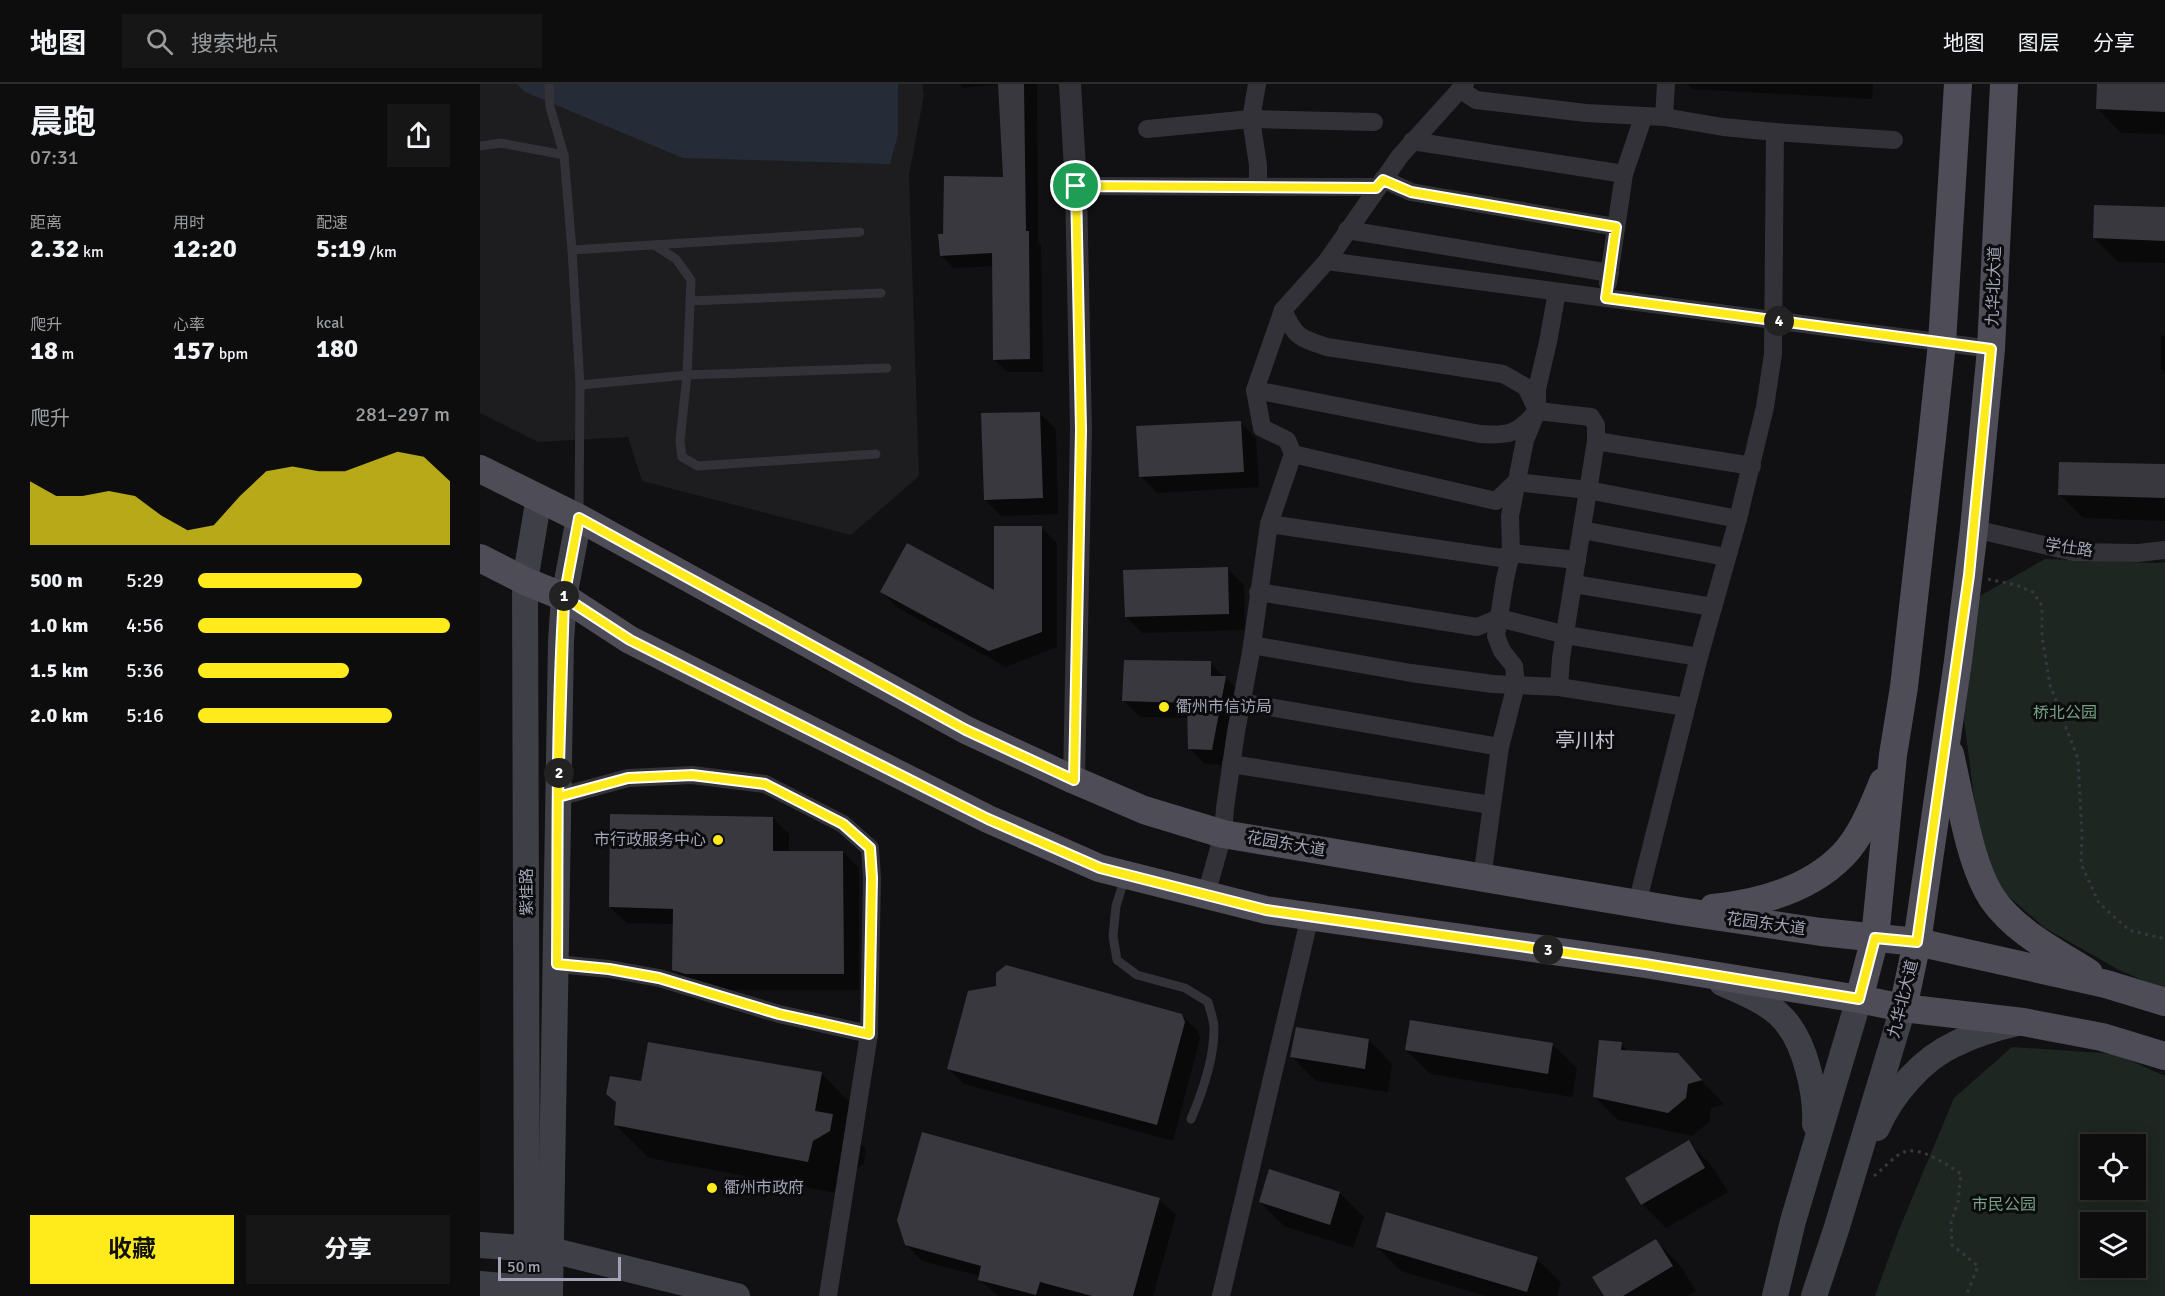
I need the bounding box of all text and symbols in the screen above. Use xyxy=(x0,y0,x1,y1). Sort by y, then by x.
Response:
search box xyxy=(122,14,542,68)
icon: search xyxy=(143,25,176,58)
text: 地图 xyxy=(30,27,86,61)
text: 搜索地点 xyxy=(191,30,279,57)
text: 地图 xyxy=(1943,30,1985,56)
text: 图层 xyxy=(2018,30,2060,56)
text: 分享 xyxy=(2093,30,2135,56)
text: 晨跑 xyxy=(30,102,96,143)
button: share xyxy=(387,104,450,167)
text: 07:31 xyxy=(30,145,79,170)
pin xyxy=(1050,160,1101,211)
icon: arrive xyxy=(1059,169,1092,202)
text: 距离 xyxy=(30,213,62,233)
text: 用时 xyxy=(173,213,205,233)
text: 配速 xyxy=(316,213,348,233)
text: 2.32 xyxy=(30,233,80,265)
text: 12:20 xyxy=(173,233,237,265)
text: 5:19 xyxy=(316,233,366,265)
text: km xyxy=(80,242,104,262)
text: /km xyxy=(366,242,397,262)
street label: 九华北大道 xyxy=(1983,246,2005,326)
pin: 4 xyxy=(1764,306,1794,336)
text: 4 xyxy=(1775,311,1783,331)
text: kcal xyxy=(316,313,344,333)
text: 爬升 xyxy=(30,315,62,335)
text: 心率 xyxy=(173,315,205,335)
text: 180 xyxy=(316,333,358,365)
text: 18 xyxy=(30,335,58,367)
text: 157 xyxy=(173,335,215,367)
text: m xyxy=(58,344,74,364)
text: bpm xyxy=(215,344,248,364)
text: 281–297 m xyxy=(355,402,450,427)
text: 爬升 xyxy=(30,406,70,431)
street label: 学仕路 xyxy=(2044,535,2094,561)
text: 500 m xyxy=(30,568,83,593)
text: 5:29 xyxy=(126,568,164,593)
pin: 1 xyxy=(549,581,579,611)
text: 1 xyxy=(560,586,568,606)
text: 1.0 km xyxy=(30,613,88,638)
text: 4:56 xyxy=(126,613,164,638)
text: 1.5 km xyxy=(30,658,88,683)
text: 5:36 xyxy=(126,658,164,683)
place label: 衢州市信访局 xyxy=(1176,697,1272,717)
marker: 衢州市信访局 xyxy=(1157,700,1171,714)
text: 2.0 km xyxy=(30,703,88,728)
text: 5:16 xyxy=(126,703,164,728)
park label: 桥北公园 xyxy=(2033,703,2097,723)
district label: 亭川村 xyxy=(1555,728,1615,753)
pin: 2 xyxy=(544,758,574,788)
text: 2 xyxy=(555,763,563,783)
street label: 花园东大道 xyxy=(1245,827,1327,861)
place label: 市行政服务中心 xyxy=(594,830,706,850)
marker: 市行政服务中心 xyxy=(711,833,725,847)
street label: 紫桂路 xyxy=(517,868,537,916)
street label: 花园东大道 xyxy=(1725,909,1807,939)
pin: 3 xyxy=(1533,935,1563,965)
text: 3 xyxy=(1544,940,1552,960)
street label: 九华北大道 xyxy=(1884,958,1922,1040)
map controls xyxy=(2080,1134,2146,1278)
button: locate xyxy=(2080,1134,2146,1200)
place label: 衢州市政府 xyxy=(724,1178,804,1198)
marker: 衢州市政府 xyxy=(705,1181,719,1195)
park label: 市民公园 xyxy=(1972,1195,2036,1215)
button: layers xyxy=(2080,1212,2146,1278)
button: 收藏 xyxy=(30,1215,234,1284)
button: 分享 xyxy=(246,1215,450,1284)
scale bar xyxy=(498,1254,621,1282)
text: 50 m xyxy=(507,1257,541,1277)

